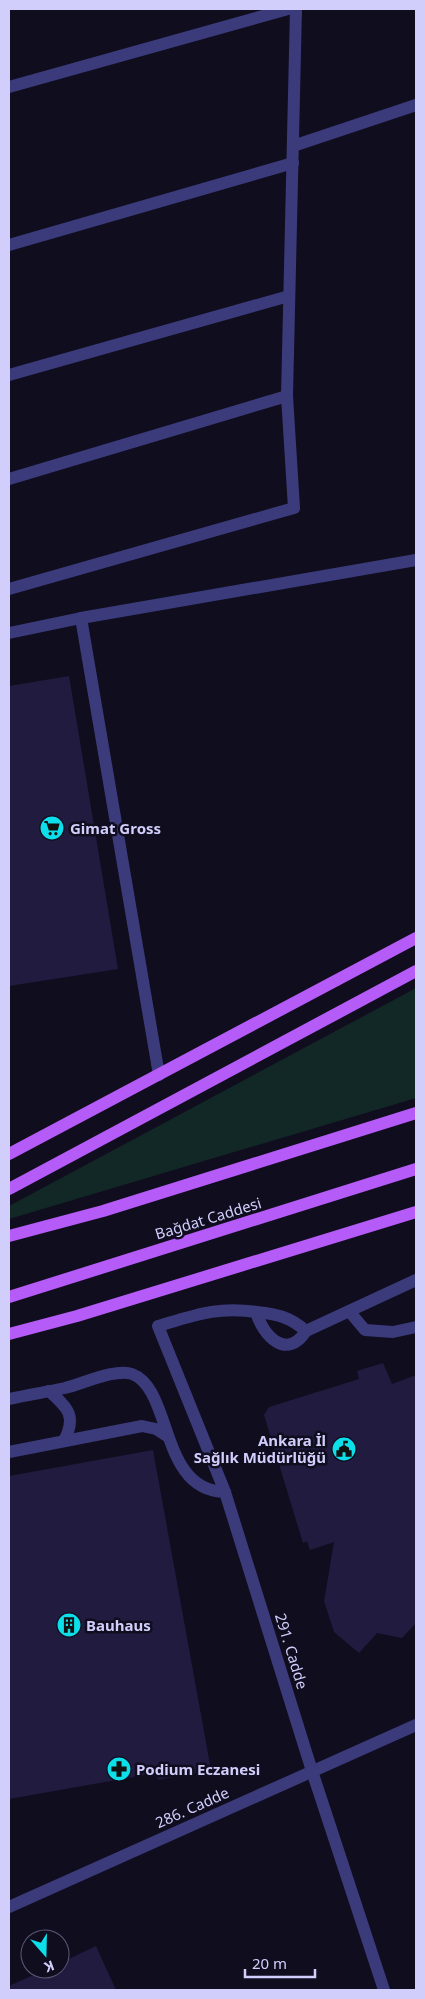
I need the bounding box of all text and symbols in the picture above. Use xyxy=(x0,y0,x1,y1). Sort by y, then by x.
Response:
supermarket icon: Gimat Gross xyxy=(39,815,65,841)
place label: Gimat Gross xyxy=(70,818,161,838)
street label: Bağdat Caddesi xyxy=(152,1192,264,1244)
place label: Ankara İl Sağlık Müdürlüğü xyxy=(194,1430,326,1467)
public building icon: Ankara İl Sağlık Müdürlüğü xyxy=(331,1436,357,1462)
street label: 291. Cadde xyxy=(271,1611,313,1691)
building icon: Bauhaus xyxy=(56,1612,82,1638)
place label: Bauhaus xyxy=(86,1615,151,1635)
pharmacy icon: Podium Eczanesi xyxy=(106,1756,132,1782)
place label: Podium Eczanesi xyxy=(136,1759,260,1779)
street label: 286. Cadde xyxy=(152,1782,232,1832)
north arrow xyxy=(20,1929,70,1979)
scale bar xyxy=(245,1946,315,1978)
text: 20 m xyxy=(252,1953,287,1973)
text: K xyxy=(41,1956,57,1977)

